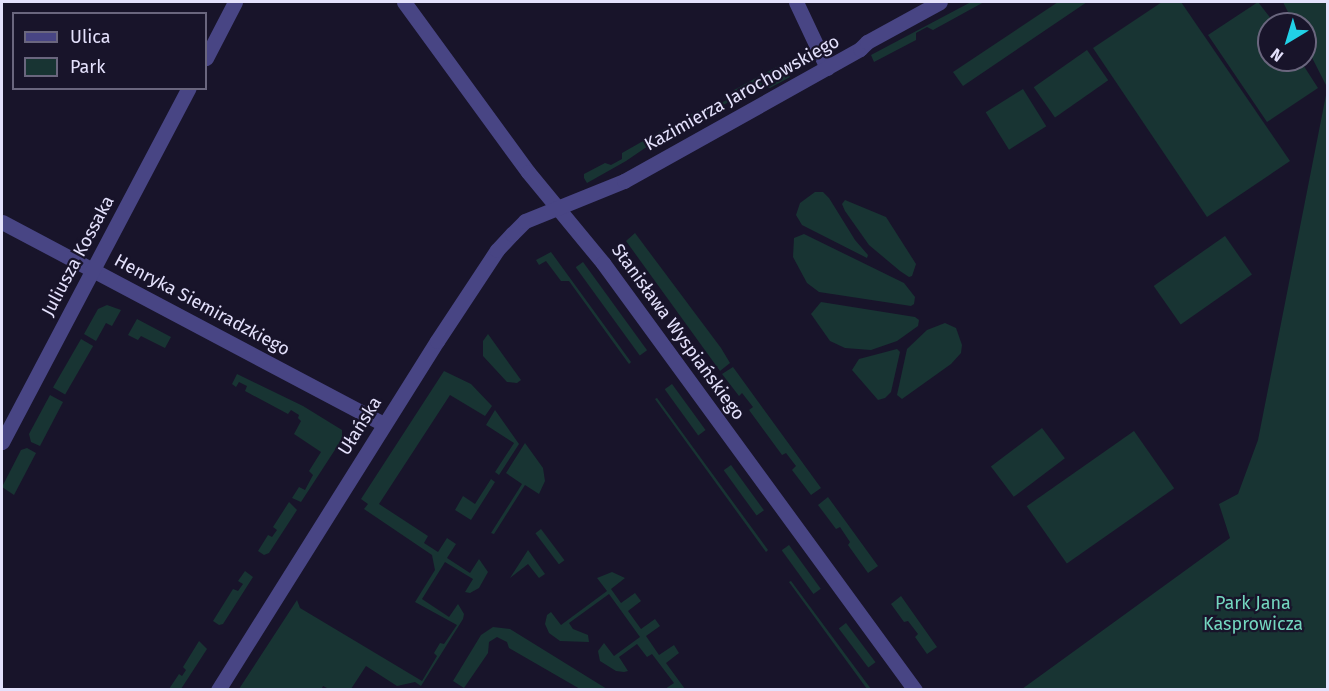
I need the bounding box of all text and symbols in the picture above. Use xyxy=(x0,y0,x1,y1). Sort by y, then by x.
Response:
legend xyxy=(12,12,207,90)
north arrow xyxy=(1257,12,1317,72)
text: Ulica xyxy=(70,26,110,48)
street label: Kazimierza Jarochowskiego xyxy=(641,30,843,156)
text: N xyxy=(1267,44,1287,66)
text: Park xyxy=(70,56,105,78)
street label: Juliusza Kossaka xyxy=(37,192,119,320)
street label: Stanisława Wyspiańskiego xyxy=(607,240,749,424)
street label: Henryka Siemiradzkiego xyxy=(111,250,293,360)
street label: Ułańska xyxy=(334,393,386,459)
park label: Park Jana Kasprowicza xyxy=(1203,593,1303,636)

